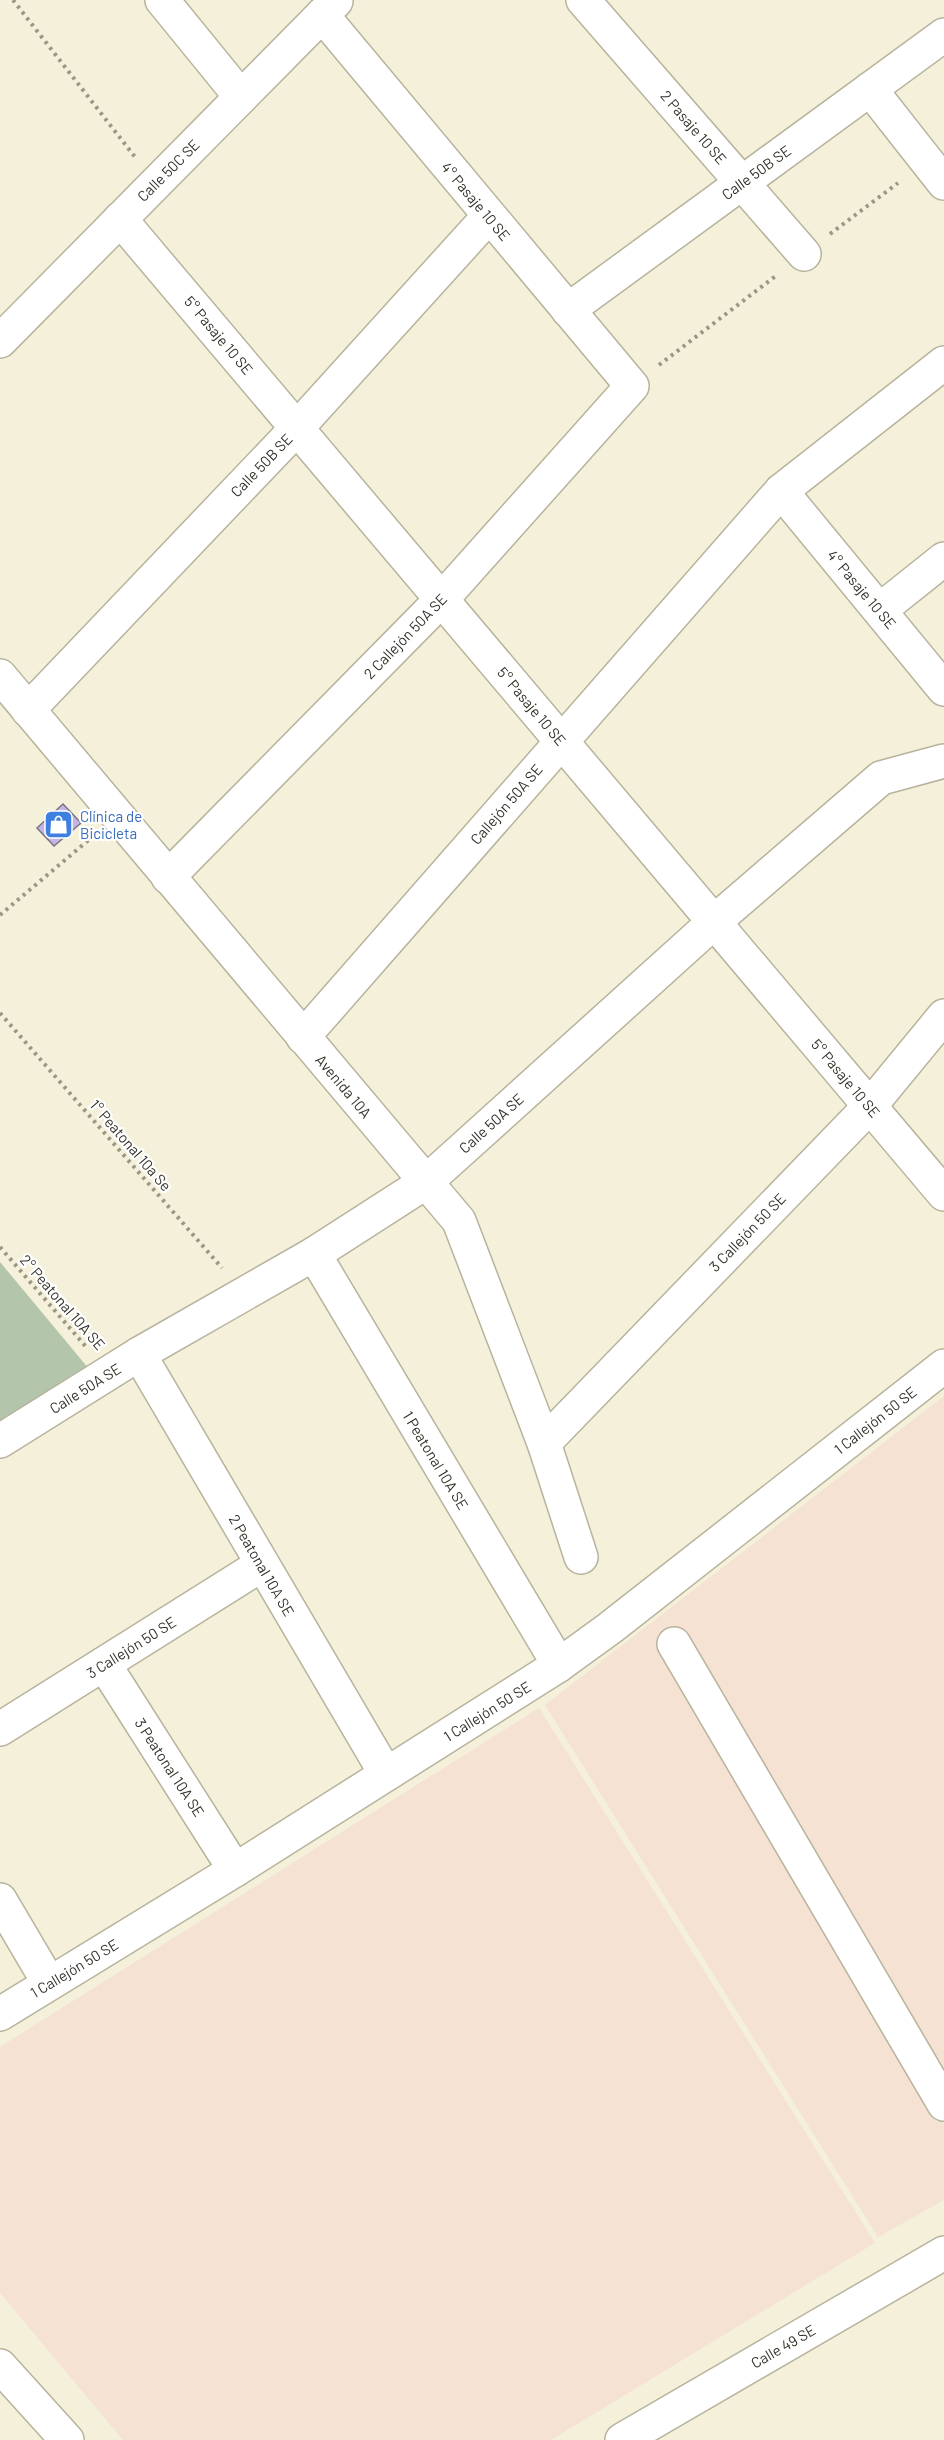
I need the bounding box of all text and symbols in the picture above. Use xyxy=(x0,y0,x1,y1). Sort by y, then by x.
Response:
street label: 2 Pasaje 10 SE xyxy=(657,87,731,167)
street label: Calle 50C SE xyxy=(133,135,203,205)
street label: Calle 50B SE xyxy=(718,141,794,203)
street label: 4° Pasaje 10 SE xyxy=(438,158,514,244)
street label: 5° Pasaje 10 SE xyxy=(181,292,257,378)
street label: Calle 50B SE xyxy=(226,430,296,500)
street label: 4° Pasaje 10 SE xyxy=(824,546,900,632)
street label: 2 Callejón 50A SE xyxy=(360,590,450,682)
street label: 5° Pasaje 10 SE xyxy=(494,663,570,749)
street label: Callejón 50A SE xyxy=(466,760,546,848)
place label: Clínica de Bicicleta xyxy=(80,807,142,842)
shop icon: Clínica de Bicicleta xyxy=(43,809,75,841)
street label: 5° Pasaje 10 SE xyxy=(808,1035,884,1121)
street label: Avenida 10A xyxy=(312,1051,376,1121)
street label: Calle 50A SE xyxy=(455,1089,527,1157)
street label: 1° Peatonal 10a Se xyxy=(87,1096,175,1194)
street label: 3 Callejón 50 SE xyxy=(705,1189,789,1275)
street label: 2° Peatonal 10A SE xyxy=(17,1251,109,1353)
street label: Calle 50A SE xyxy=(46,1359,124,1417)
street label: 1 Callejón 50 SE xyxy=(830,1382,920,1458)
street label: 1 Peatonal 10A SE xyxy=(400,1408,472,1512)
street label: 2 Peatonal 10A SE xyxy=(226,1511,298,1619)
street label: 3 Callejón 50 SE xyxy=(83,1612,179,1682)
street label: 1 Callejón 50 SE xyxy=(440,1677,534,1745)
street label: 3 Peatonal 10A SE xyxy=(131,1714,209,1820)
street label: 1 Callejón 50 SE xyxy=(27,1935,121,2001)
street label: Calle 49 SE xyxy=(748,2320,818,2372)

